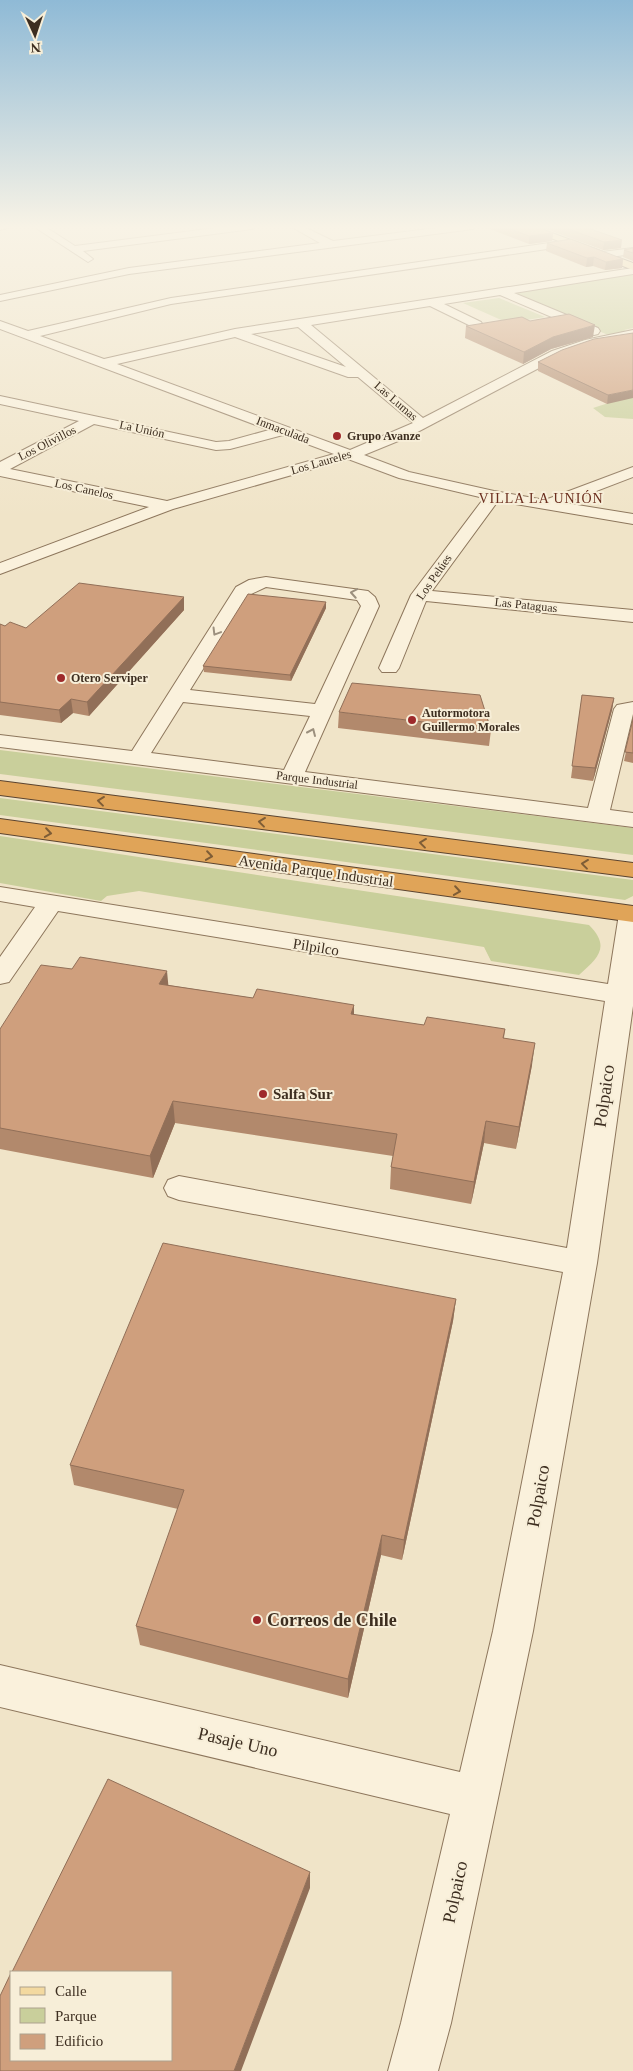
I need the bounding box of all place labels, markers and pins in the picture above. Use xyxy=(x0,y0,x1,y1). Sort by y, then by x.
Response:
place label: Grupo Avanze xyxy=(347,429,421,443)
marker: Grupo Avanze xyxy=(331,430,343,442)
place label: Otero Serviper xyxy=(71,671,148,685)
marker: Otero Serviper xyxy=(55,672,67,684)
place label: Autormotora Guillermo Morales xyxy=(422,706,520,734)
marker: Autormotora Guillermo Morales xyxy=(406,714,418,726)
place label: Salfa Sur xyxy=(273,1086,333,1102)
marker: Salfa Sur xyxy=(257,1088,269,1100)
place label: Correos de Chile xyxy=(267,1610,397,1630)
marker: Correos de Chile xyxy=(251,1614,263,1626)

